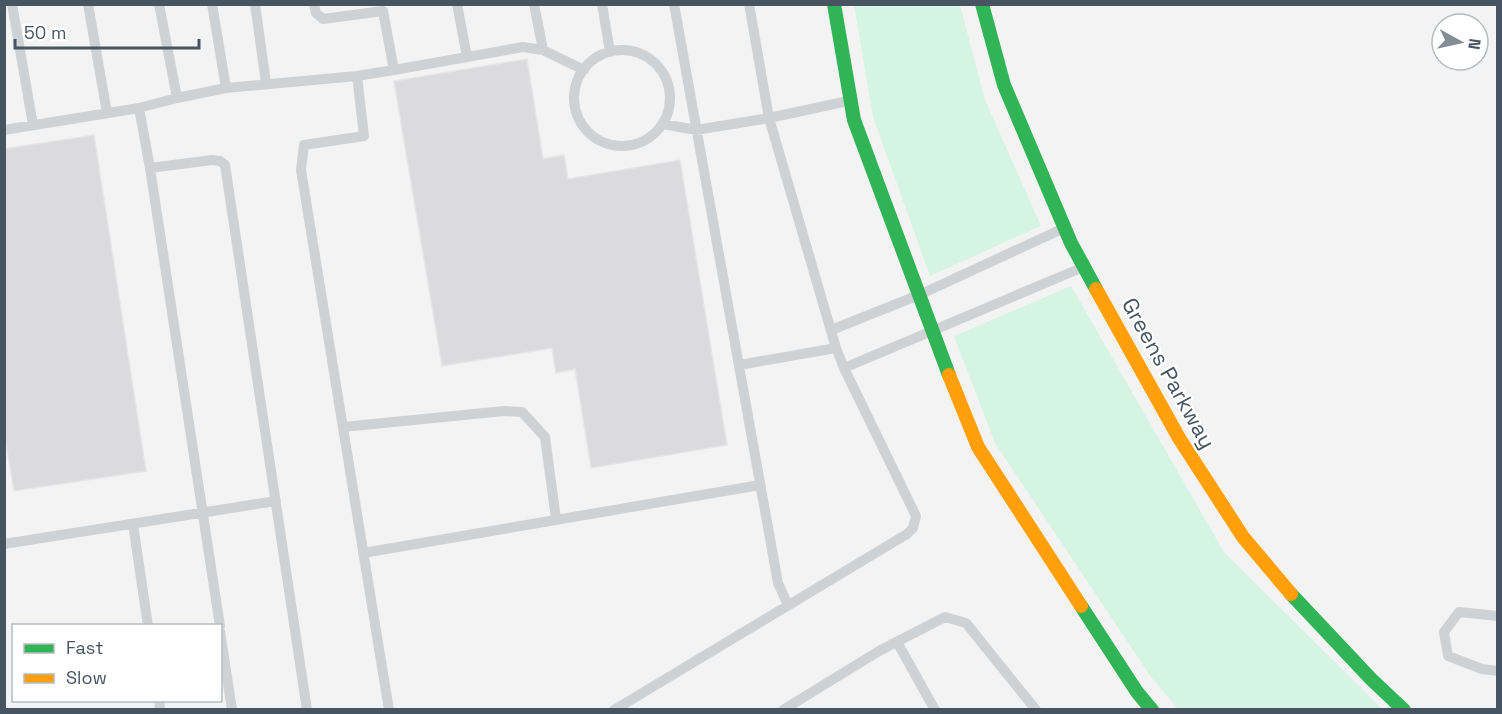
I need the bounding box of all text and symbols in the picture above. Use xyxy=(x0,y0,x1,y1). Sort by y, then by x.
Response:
scale bar xyxy=(15,12,200,50)
north arrow xyxy=(1430,12,1490,72)
text: 50 m xyxy=(24,21,66,44)
text: N xyxy=(1463,37,1486,51)
street label: Greens Parkway xyxy=(1116,293,1222,453)
legend xyxy=(12,624,222,702)
text: Fast xyxy=(66,636,103,659)
text: Slow xyxy=(66,666,107,689)

